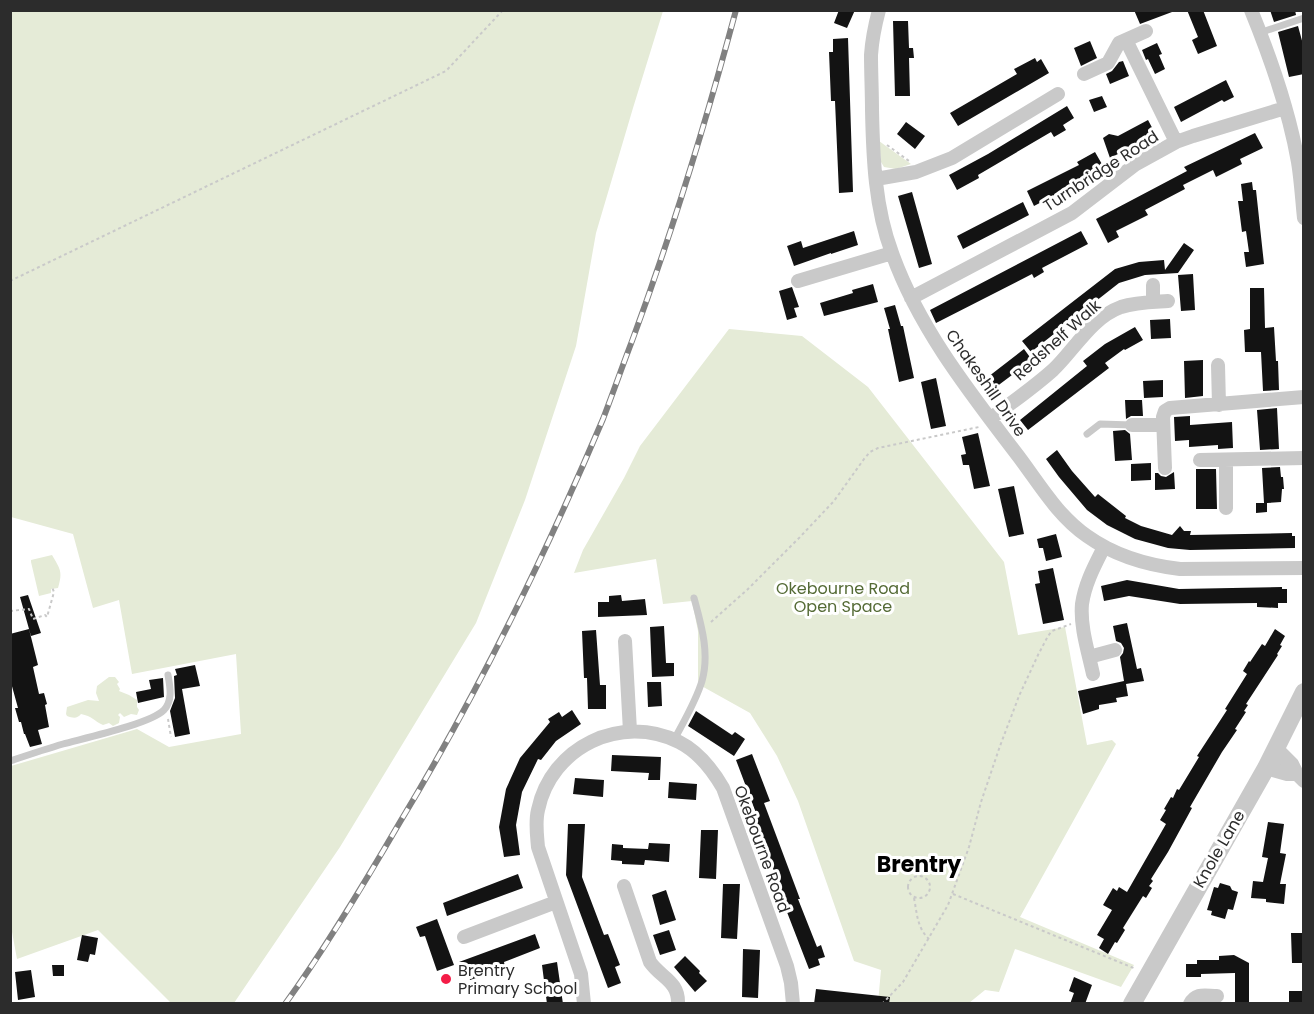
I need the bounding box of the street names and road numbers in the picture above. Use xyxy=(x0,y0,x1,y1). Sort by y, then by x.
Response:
street label: Turnbridge Road xyxy=(1039,125,1163,217)
street label: Redshelf Walk xyxy=(1008,294,1107,386)
street label: Chakeshill Drive xyxy=(940,325,1032,441)
street label: Okebourne Road xyxy=(728,782,796,916)
street label: Knole Lane xyxy=(1188,806,1251,892)

